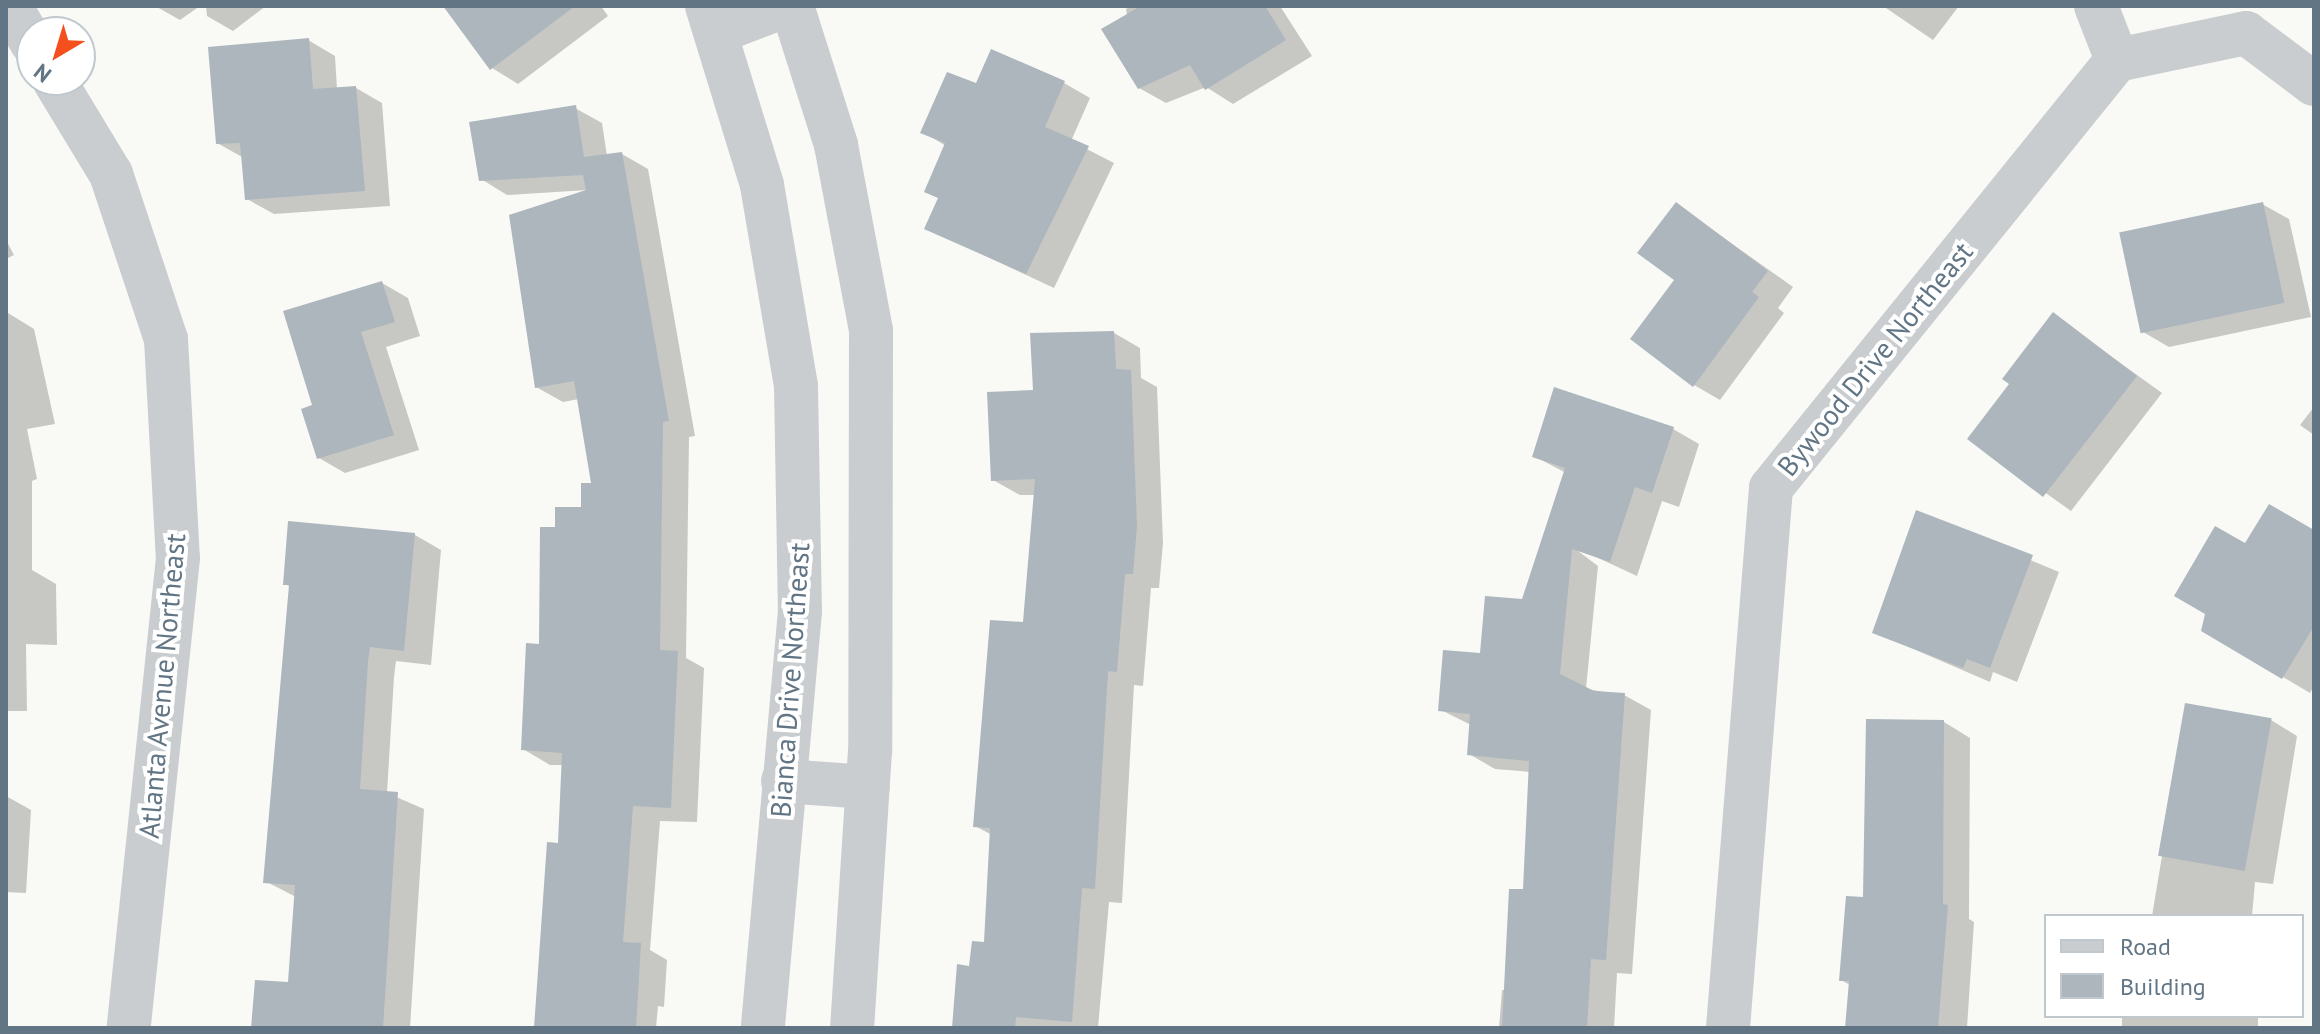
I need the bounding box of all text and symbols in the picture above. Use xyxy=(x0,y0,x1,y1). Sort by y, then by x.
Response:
north arrow xyxy=(16,16,96,96)
text: N xyxy=(28,58,57,89)
street label: Bywood Drive Northeast xyxy=(1770,235,1980,483)
street label: Atlanta Avenue Northeast xyxy=(132,532,192,840)
street label: Bianca Drive Northeast xyxy=(764,541,816,819)
legend xyxy=(2044,914,2304,1018)
text: Road xyxy=(2120,931,2171,962)
text: Building xyxy=(2120,971,2206,1002)

